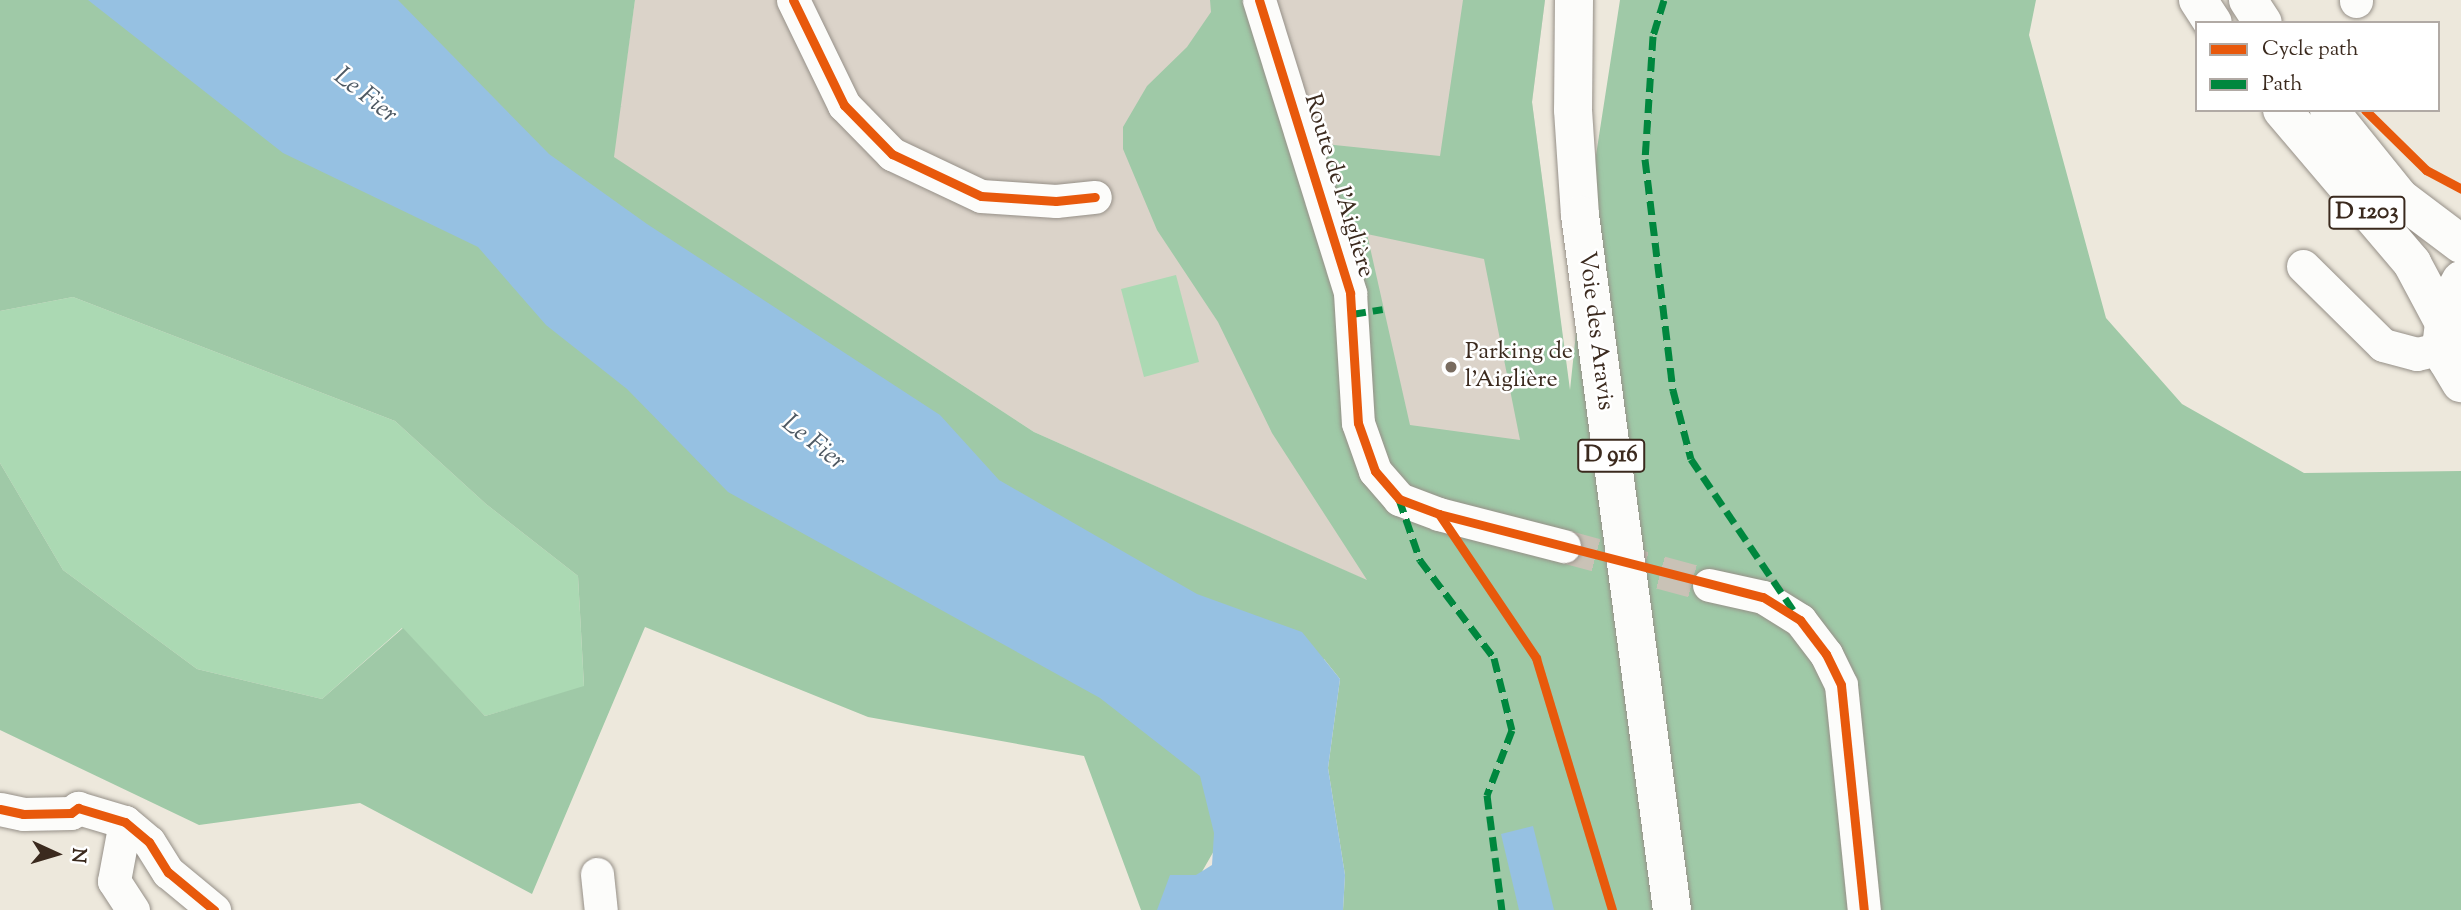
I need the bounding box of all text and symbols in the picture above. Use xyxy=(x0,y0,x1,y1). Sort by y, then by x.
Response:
legend xyxy=(2195,21,2440,112)
text: Cycle path xyxy=(2262,35,2359,65)
water label: Le Fier xyxy=(327,61,403,131)
text: Path xyxy=(2262,70,2303,100)
street label: Route de l'Aiglière xyxy=(1296,91,1380,281)
road number: D 1203 xyxy=(2327,194,2407,232)
street label: Voie des Aravis xyxy=(1571,250,1619,412)
place label: Parking de l'Aiglière xyxy=(1465,339,1573,395)
marker: Parking de l'Aiglière xyxy=(1443,359,1459,375)
water label: Le Fier xyxy=(775,408,851,478)
road number: D 916 xyxy=(1576,436,1646,476)
north arrow xyxy=(21,819,91,889)
text: N xyxy=(63,847,91,864)

